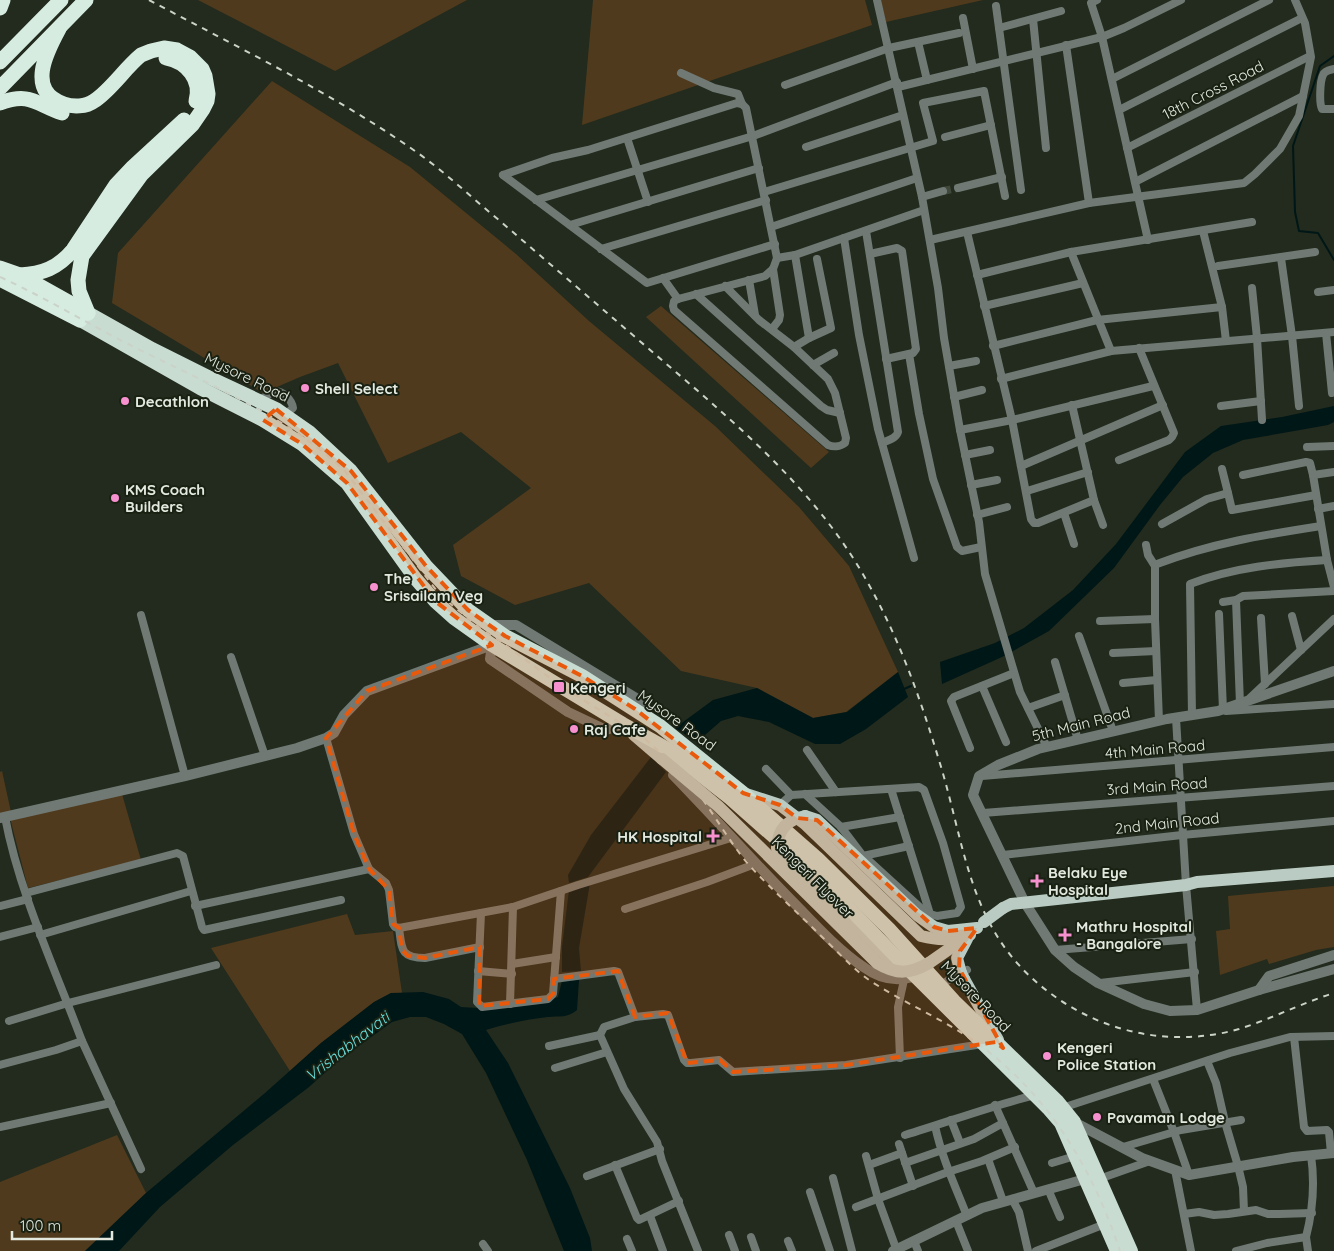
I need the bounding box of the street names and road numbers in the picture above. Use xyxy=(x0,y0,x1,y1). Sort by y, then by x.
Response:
street label: 18th Cross Road xyxy=(1159,56,1267,124)
street label: Mysore Road xyxy=(201,348,293,406)
street label: Mysore Road xyxy=(634,685,720,755)
street label: 5th Main Road xyxy=(1030,703,1132,745)
street label: 4th Main Road xyxy=(1104,735,1206,763)
street label: 3rd Main Road xyxy=(1106,773,1208,799)
street label: 2nd Main Road xyxy=(1114,808,1220,838)
street label: Kengeri Flyover xyxy=(768,832,858,922)
street label: Mysore Road xyxy=(937,956,1015,1036)

